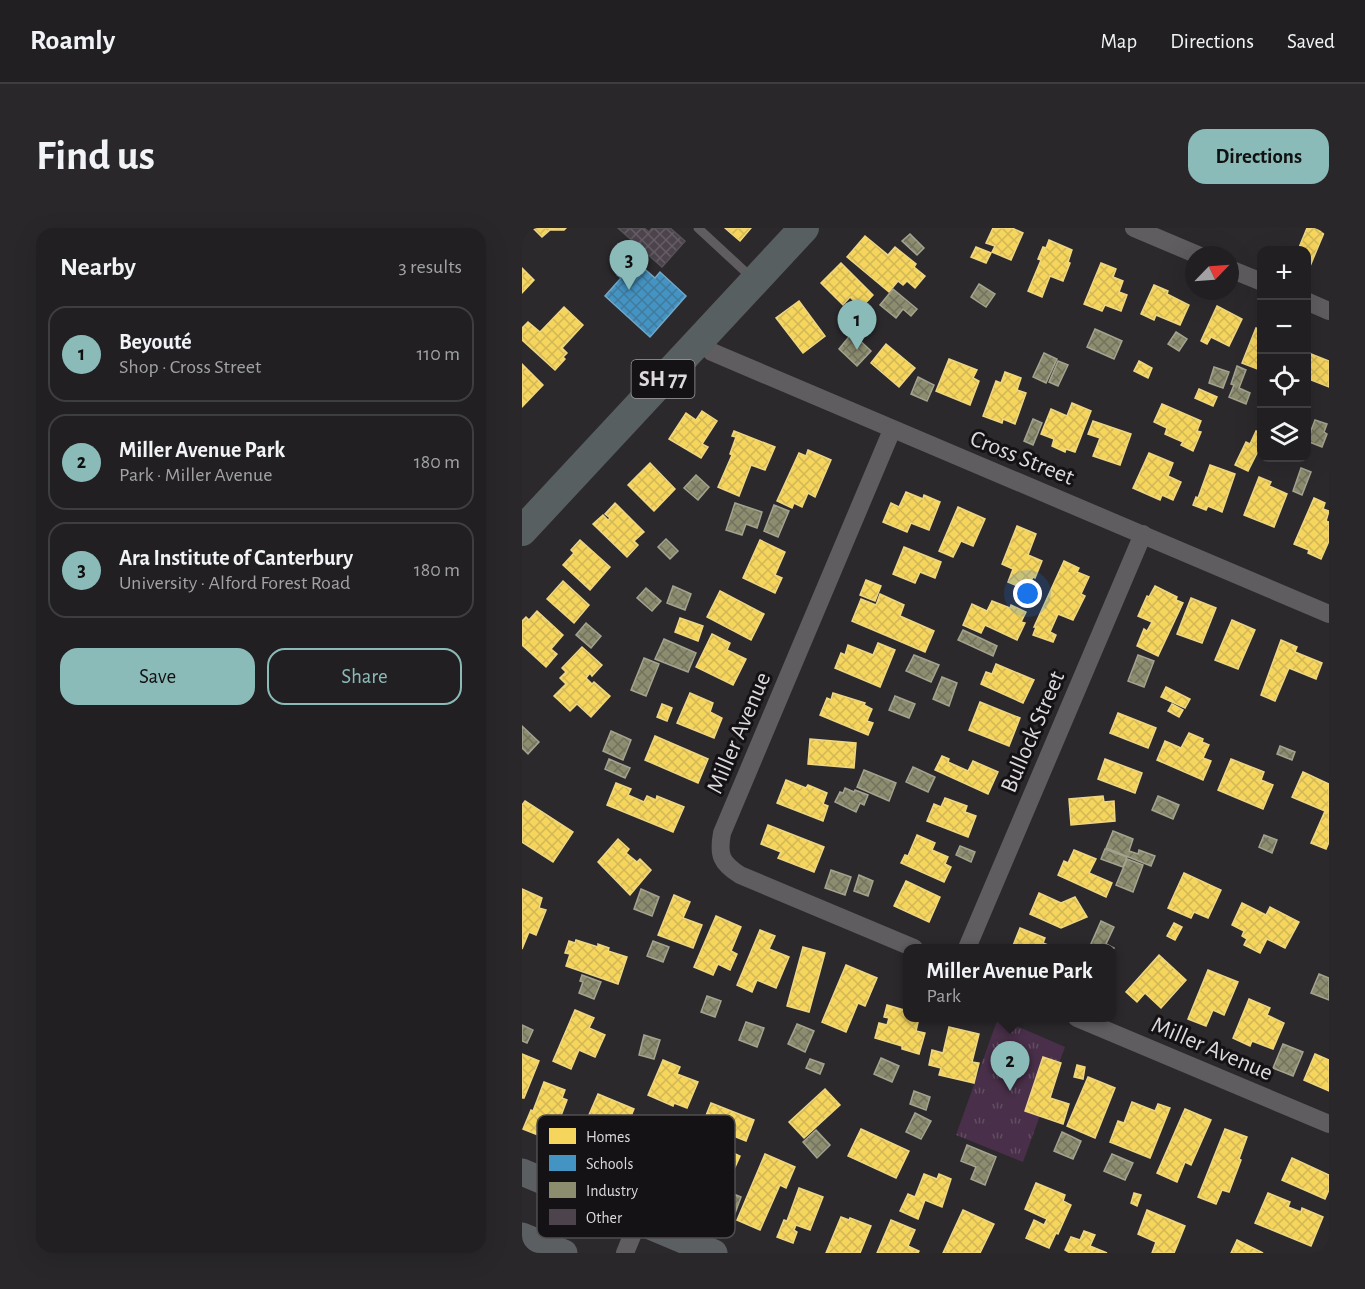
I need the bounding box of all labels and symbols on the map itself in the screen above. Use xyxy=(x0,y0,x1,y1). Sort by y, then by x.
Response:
pin: 3 xyxy=(610,241,648,290)
north arrow xyxy=(1185,246,1239,300)
pin: 1 xyxy=(838,300,876,350)
road number: SH 77 xyxy=(632,360,694,398)
street label: Cross Street xyxy=(967,426,1078,490)
your location xyxy=(1013,579,1042,608)
street label: Bullock Street xyxy=(997,667,1069,796)
street label: Miller Avenue xyxy=(703,669,775,797)
street label: Miller Avenue xyxy=(1148,1013,1276,1085)
pin: 2 xyxy=(990,1042,1030,1091)
legend xyxy=(537,1115,735,1238)
text: Homes xyxy=(586,1129,630,1145)
text: Schools xyxy=(586,1156,633,1172)
text: Industry xyxy=(586,1183,638,1200)
text: Other xyxy=(586,1210,623,1226)

